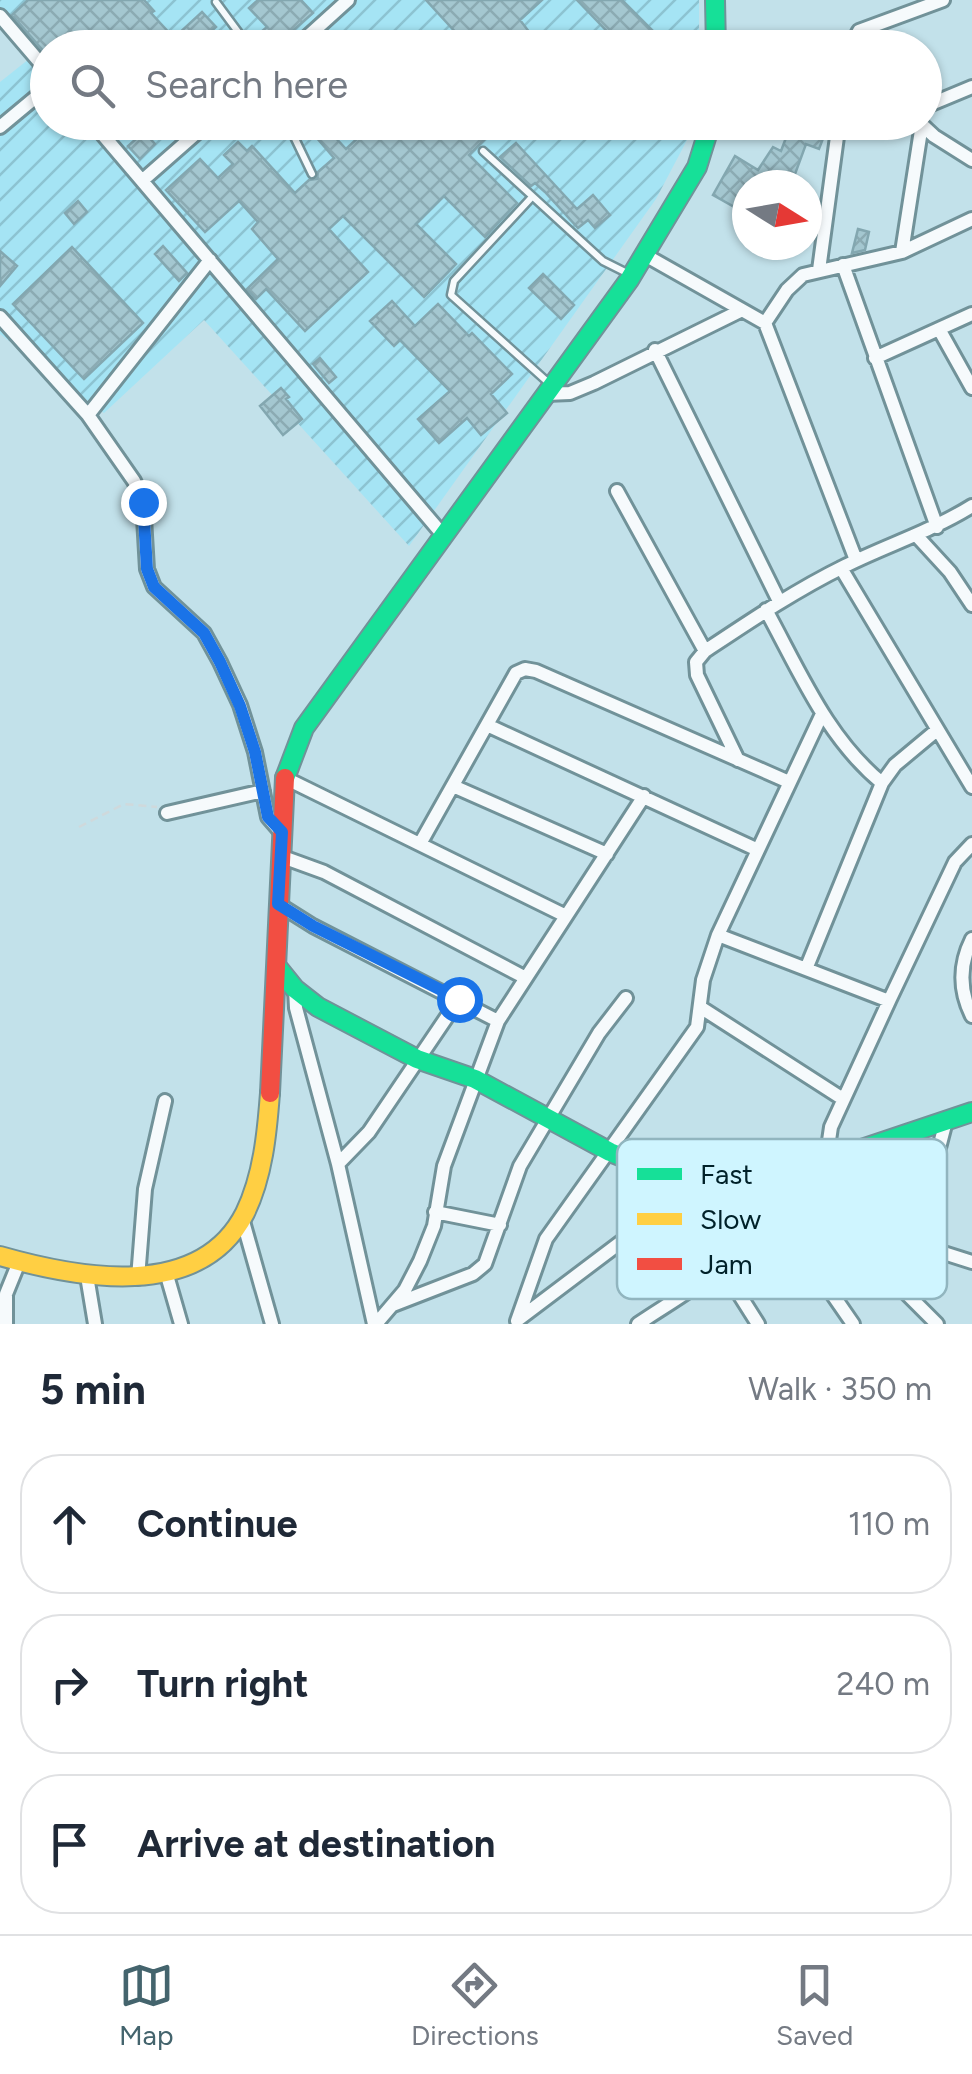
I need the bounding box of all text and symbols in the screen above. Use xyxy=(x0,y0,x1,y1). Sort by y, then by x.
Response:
search box xyxy=(30,30,942,140)
icon: search xyxy=(65,58,120,113)
text: Search here xyxy=(145,62,348,108)
north arrow xyxy=(732,170,822,260)
route end xyxy=(121,480,167,526)
route start xyxy=(437,977,483,1023)
legend xyxy=(617,1139,947,1299)
text: Fast xyxy=(700,1157,753,1191)
text: Slow xyxy=(700,1202,761,1236)
text: Jam xyxy=(700,1247,753,1281)
text: 5 min xyxy=(40,1364,146,1415)
text: Walk · 350 m xyxy=(748,1370,932,1408)
icon: ahead xyxy=(42,1497,97,1552)
text: Continue xyxy=(137,1501,298,1547)
text: 110 m xyxy=(848,1505,930,1543)
icon: right xyxy=(42,1657,97,1712)
text: Turn right xyxy=(137,1661,309,1707)
text: 240 m xyxy=(837,1665,930,1703)
icon: arrive xyxy=(42,1817,97,1872)
text: Arrive at destination xyxy=(137,1821,495,1867)
tab: Map xyxy=(119,1958,174,2052)
tab: Directions xyxy=(411,1958,539,2052)
tab: Saved xyxy=(776,1958,853,2052)

